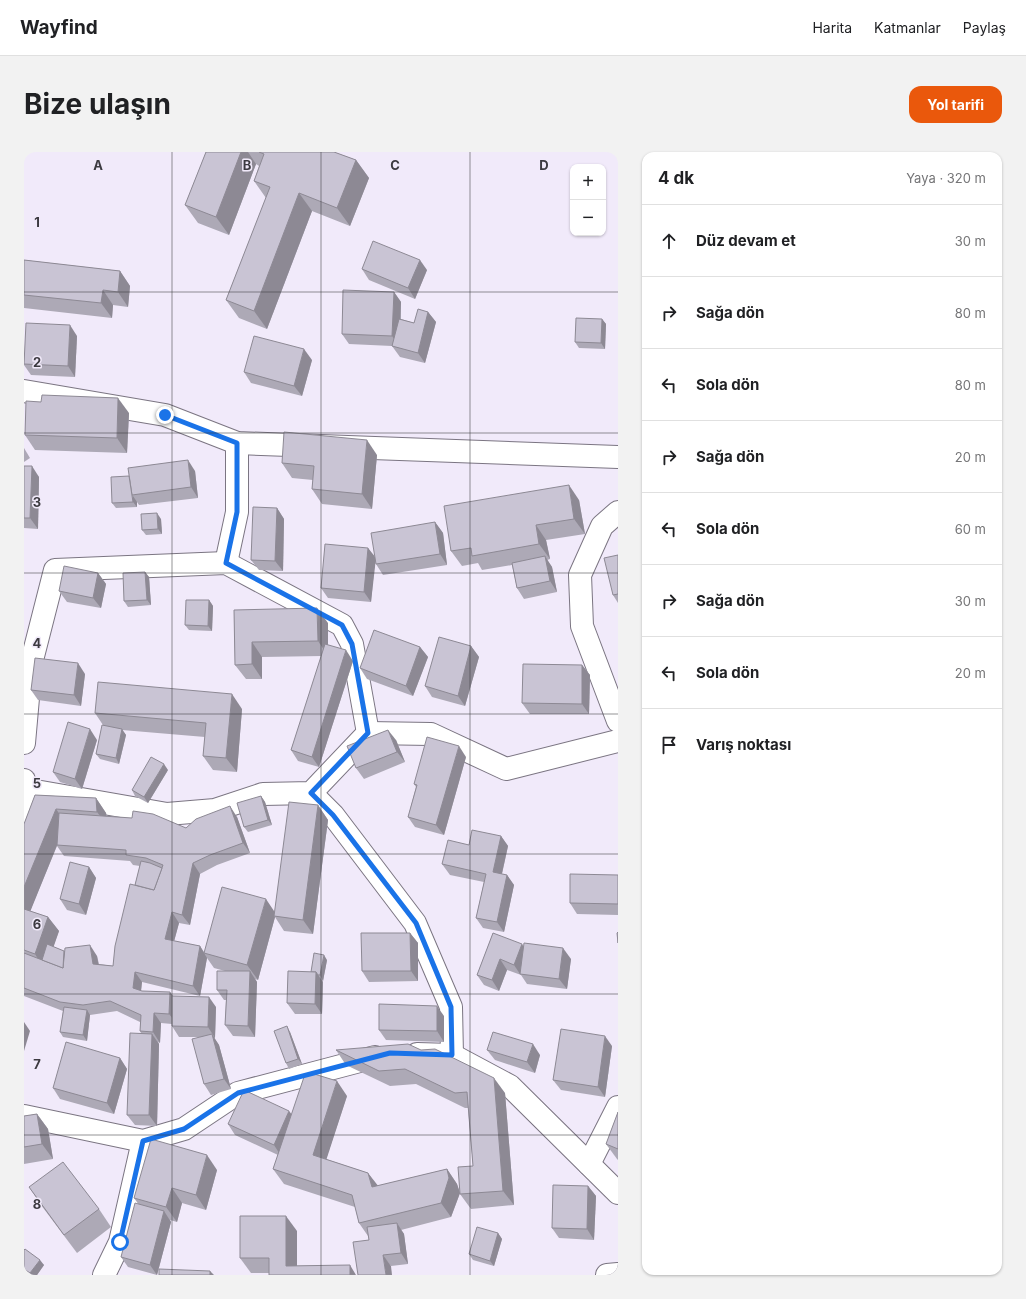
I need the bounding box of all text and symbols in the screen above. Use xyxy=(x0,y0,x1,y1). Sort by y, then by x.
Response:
text: Wayfind xyxy=(20,16,98,39)
text: Harita xyxy=(812,19,852,36)
text: Katmanlar xyxy=(874,19,941,36)
text: Paylaş xyxy=(963,19,1006,36)
button: Yol tarifi xyxy=(909,86,1002,123)
text: Bize ulaşın xyxy=(24,87,171,121)
text: A xyxy=(93,157,103,173)
text: B xyxy=(243,157,252,173)
text: C xyxy=(390,157,400,173)
text: D xyxy=(539,157,549,173)
map controls xyxy=(570,164,606,236)
button: + xyxy=(570,164,606,200)
text: 4 dk xyxy=(658,168,694,188)
text: Yaya · 320 m xyxy=(906,170,986,186)
button: − xyxy=(570,200,606,236)
text: 1 xyxy=(34,214,40,230)
icon: ahead xyxy=(658,230,680,252)
text: Düz devam et xyxy=(696,231,796,250)
text: 30 m xyxy=(955,233,986,249)
icon: right xyxy=(658,302,680,324)
text: Sağa dön xyxy=(696,303,764,322)
text: 80 m xyxy=(955,305,986,321)
text: 2 xyxy=(33,354,41,370)
icon: left xyxy=(658,374,680,396)
text: Sola dön xyxy=(696,375,759,394)
text: 80 m xyxy=(955,377,986,393)
route end xyxy=(156,406,174,424)
icon: right xyxy=(658,446,680,468)
text: Sağa dön xyxy=(696,447,764,466)
text: 20 m xyxy=(955,449,986,465)
text: 3 xyxy=(33,494,41,510)
icon: left xyxy=(658,518,680,540)
text: Sola dön xyxy=(696,519,759,538)
text: 60 m xyxy=(955,521,986,537)
icon: right xyxy=(658,590,680,612)
text: Sağa dön xyxy=(696,591,764,610)
text: 30 m xyxy=(955,593,986,609)
text: 4 xyxy=(33,635,42,651)
icon: left xyxy=(658,662,680,684)
text: Sola dön xyxy=(696,663,759,682)
text: 20 m xyxy=(955,665,986,681)
icon: arrive xyxy=(658,734,680,756)
text: Varış noktası xyxy=(696,735,791,754)
text: 5 xyxy=(33,775,41,791)
text: 6 xyxy=(33,916,41,932)
text: 7 xyxy=(33,1056,41,1072)
text: 8 xyxy=(33,1196,41,1212)
route start xyxy=(111,1233,129,1251)

